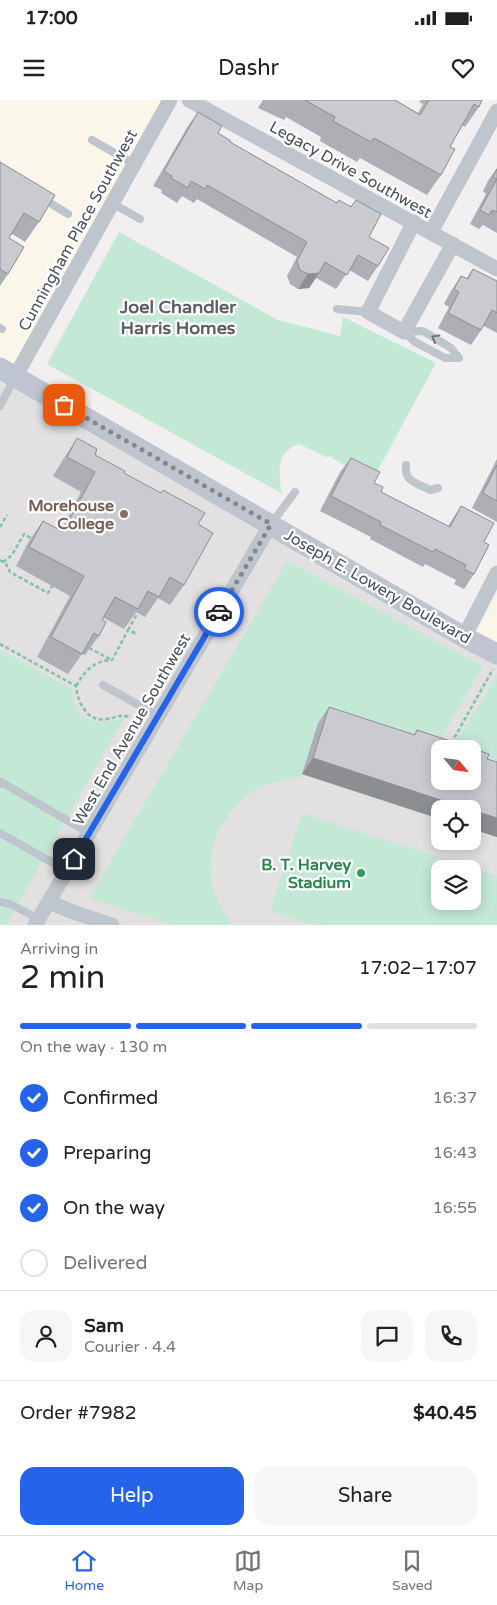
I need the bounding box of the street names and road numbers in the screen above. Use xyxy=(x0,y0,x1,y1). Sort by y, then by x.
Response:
street label: Legacy Drive Southwest xyxy=(266,117,435,223)
street label: Cunningham Place Southwest xyxy=(14,126,142,335)
street label: Joseph E. Lowery Boulevard xyxy=(280,525,475,649)
street label: West End Avenue Southwest xyxy=(69,630,195,829)

